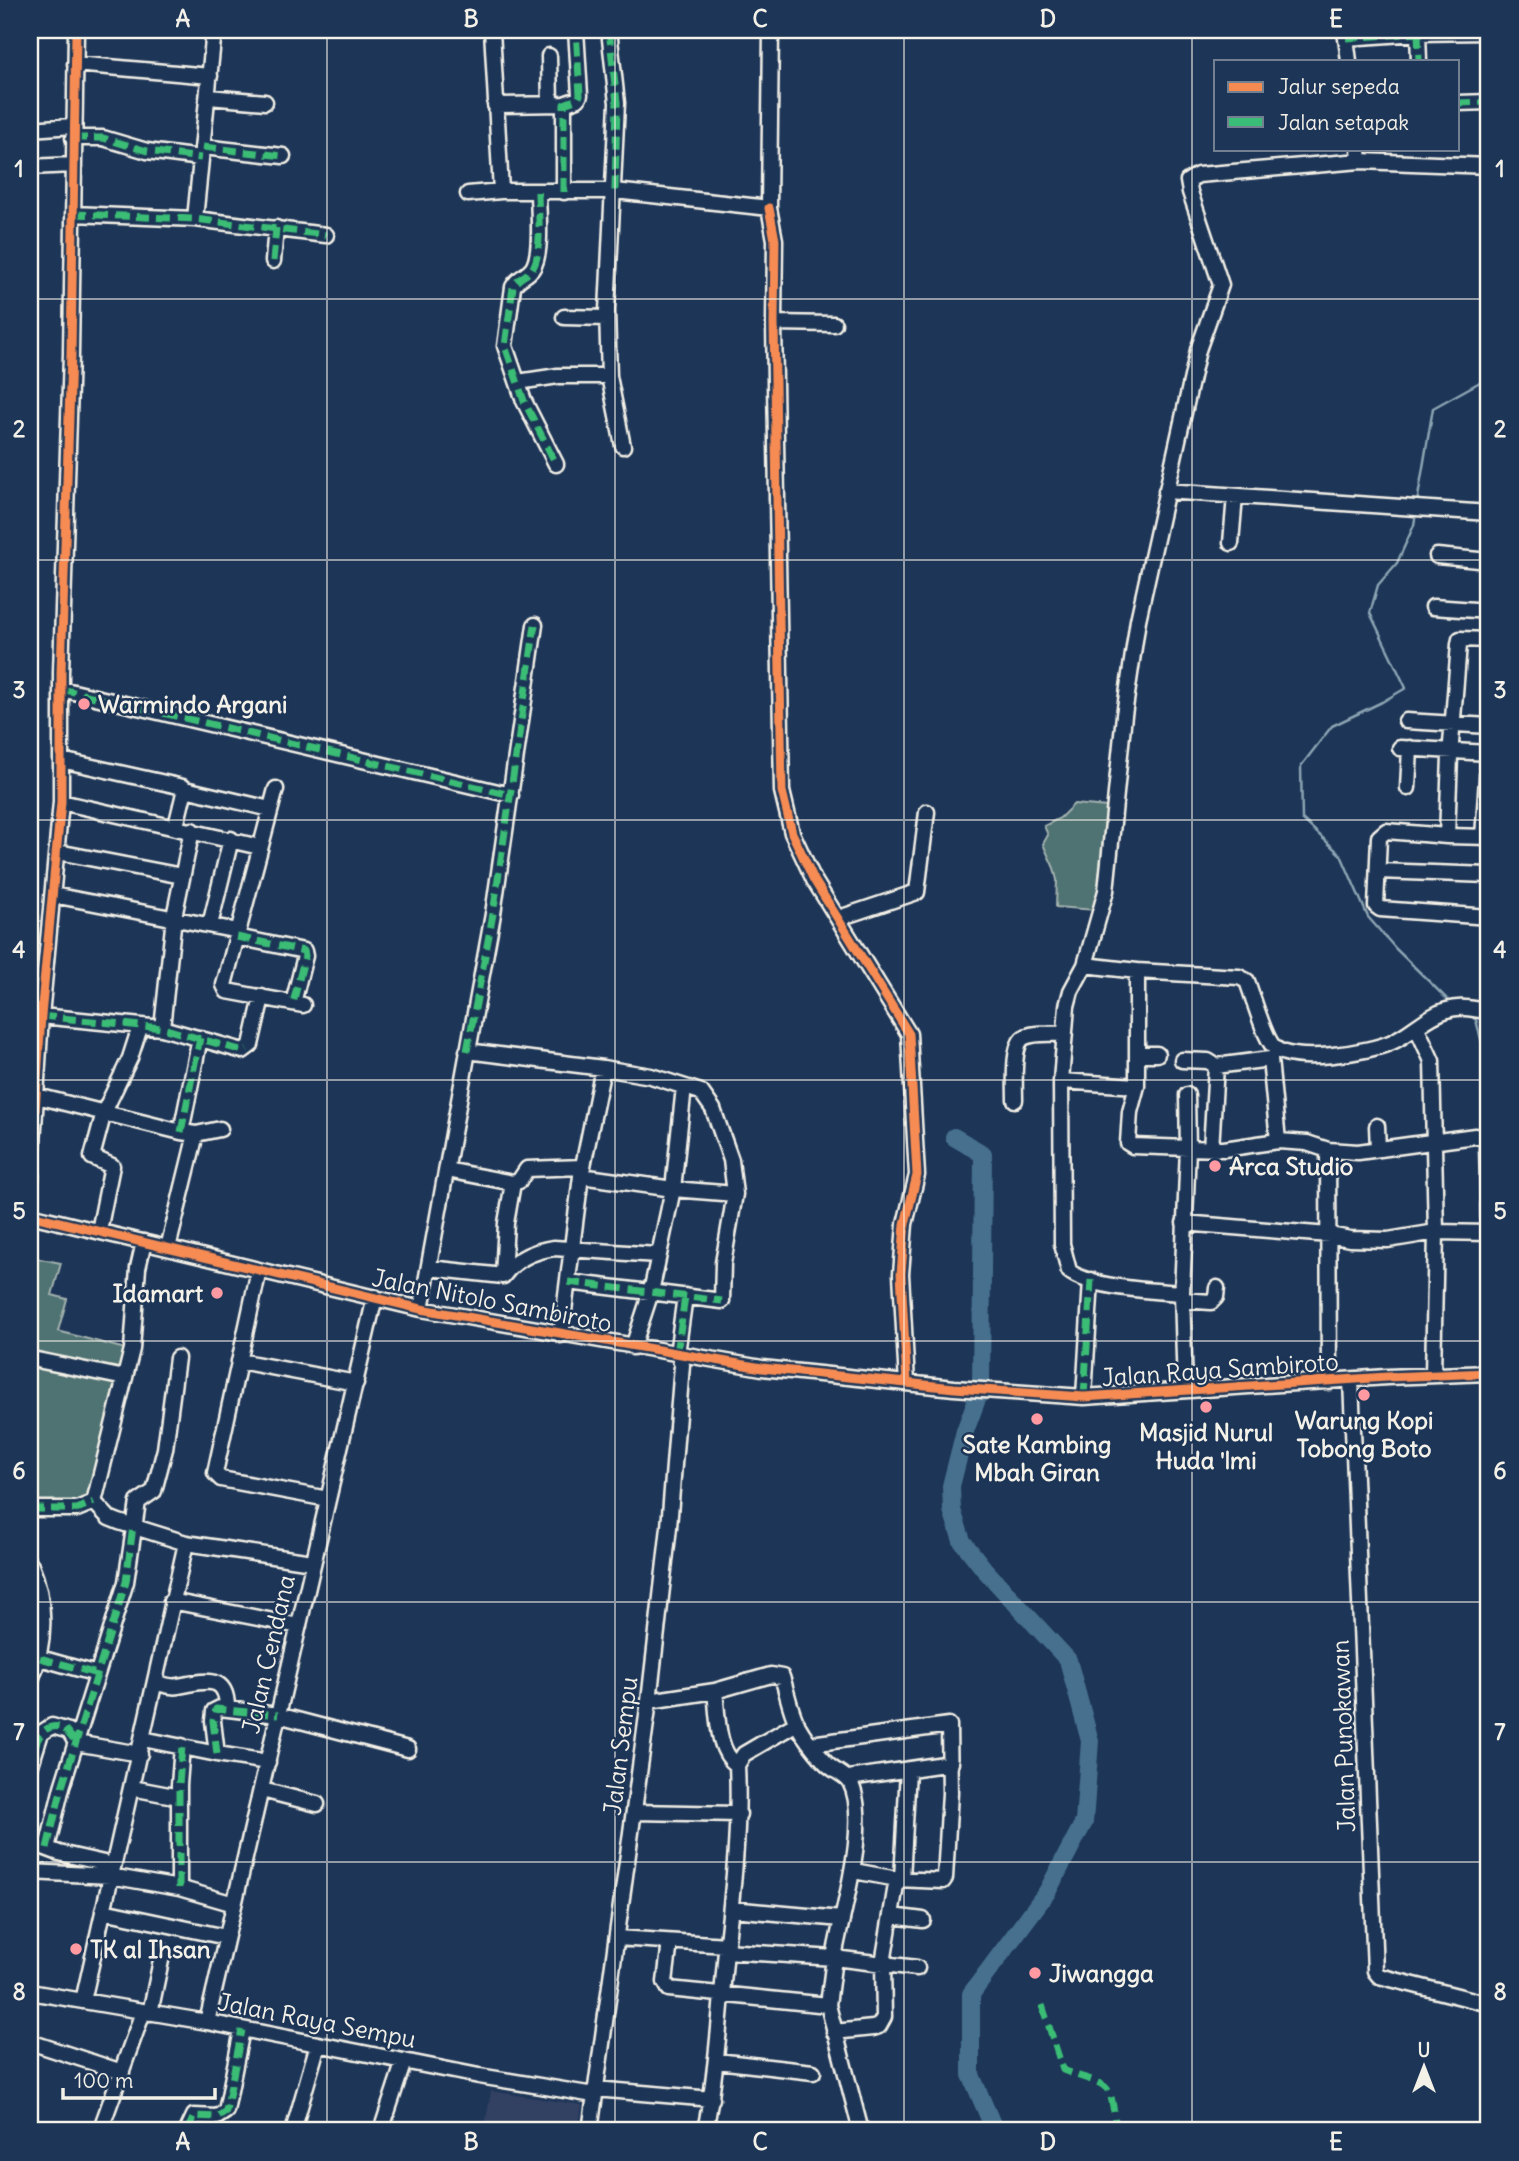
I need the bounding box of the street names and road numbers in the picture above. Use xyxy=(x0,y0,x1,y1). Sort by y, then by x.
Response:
street label: Jalan Nitolo Sambiroto xyxy=(370,1262,614,1338)
street label: Jalan Raya Sambiroto xyxy=(1100,1346,1340,1392)
street label: Jalan Cendana xyxy=(235,1572,301,1736)
street label: Jalan Punokawan xyxy=(1325,1639,1361,1833)
street label: Jalan Sempu xyxy=(597,1675,643,1817)
street label: Jalan Raya Sempu xyxy=(215,1986,419,2054)

